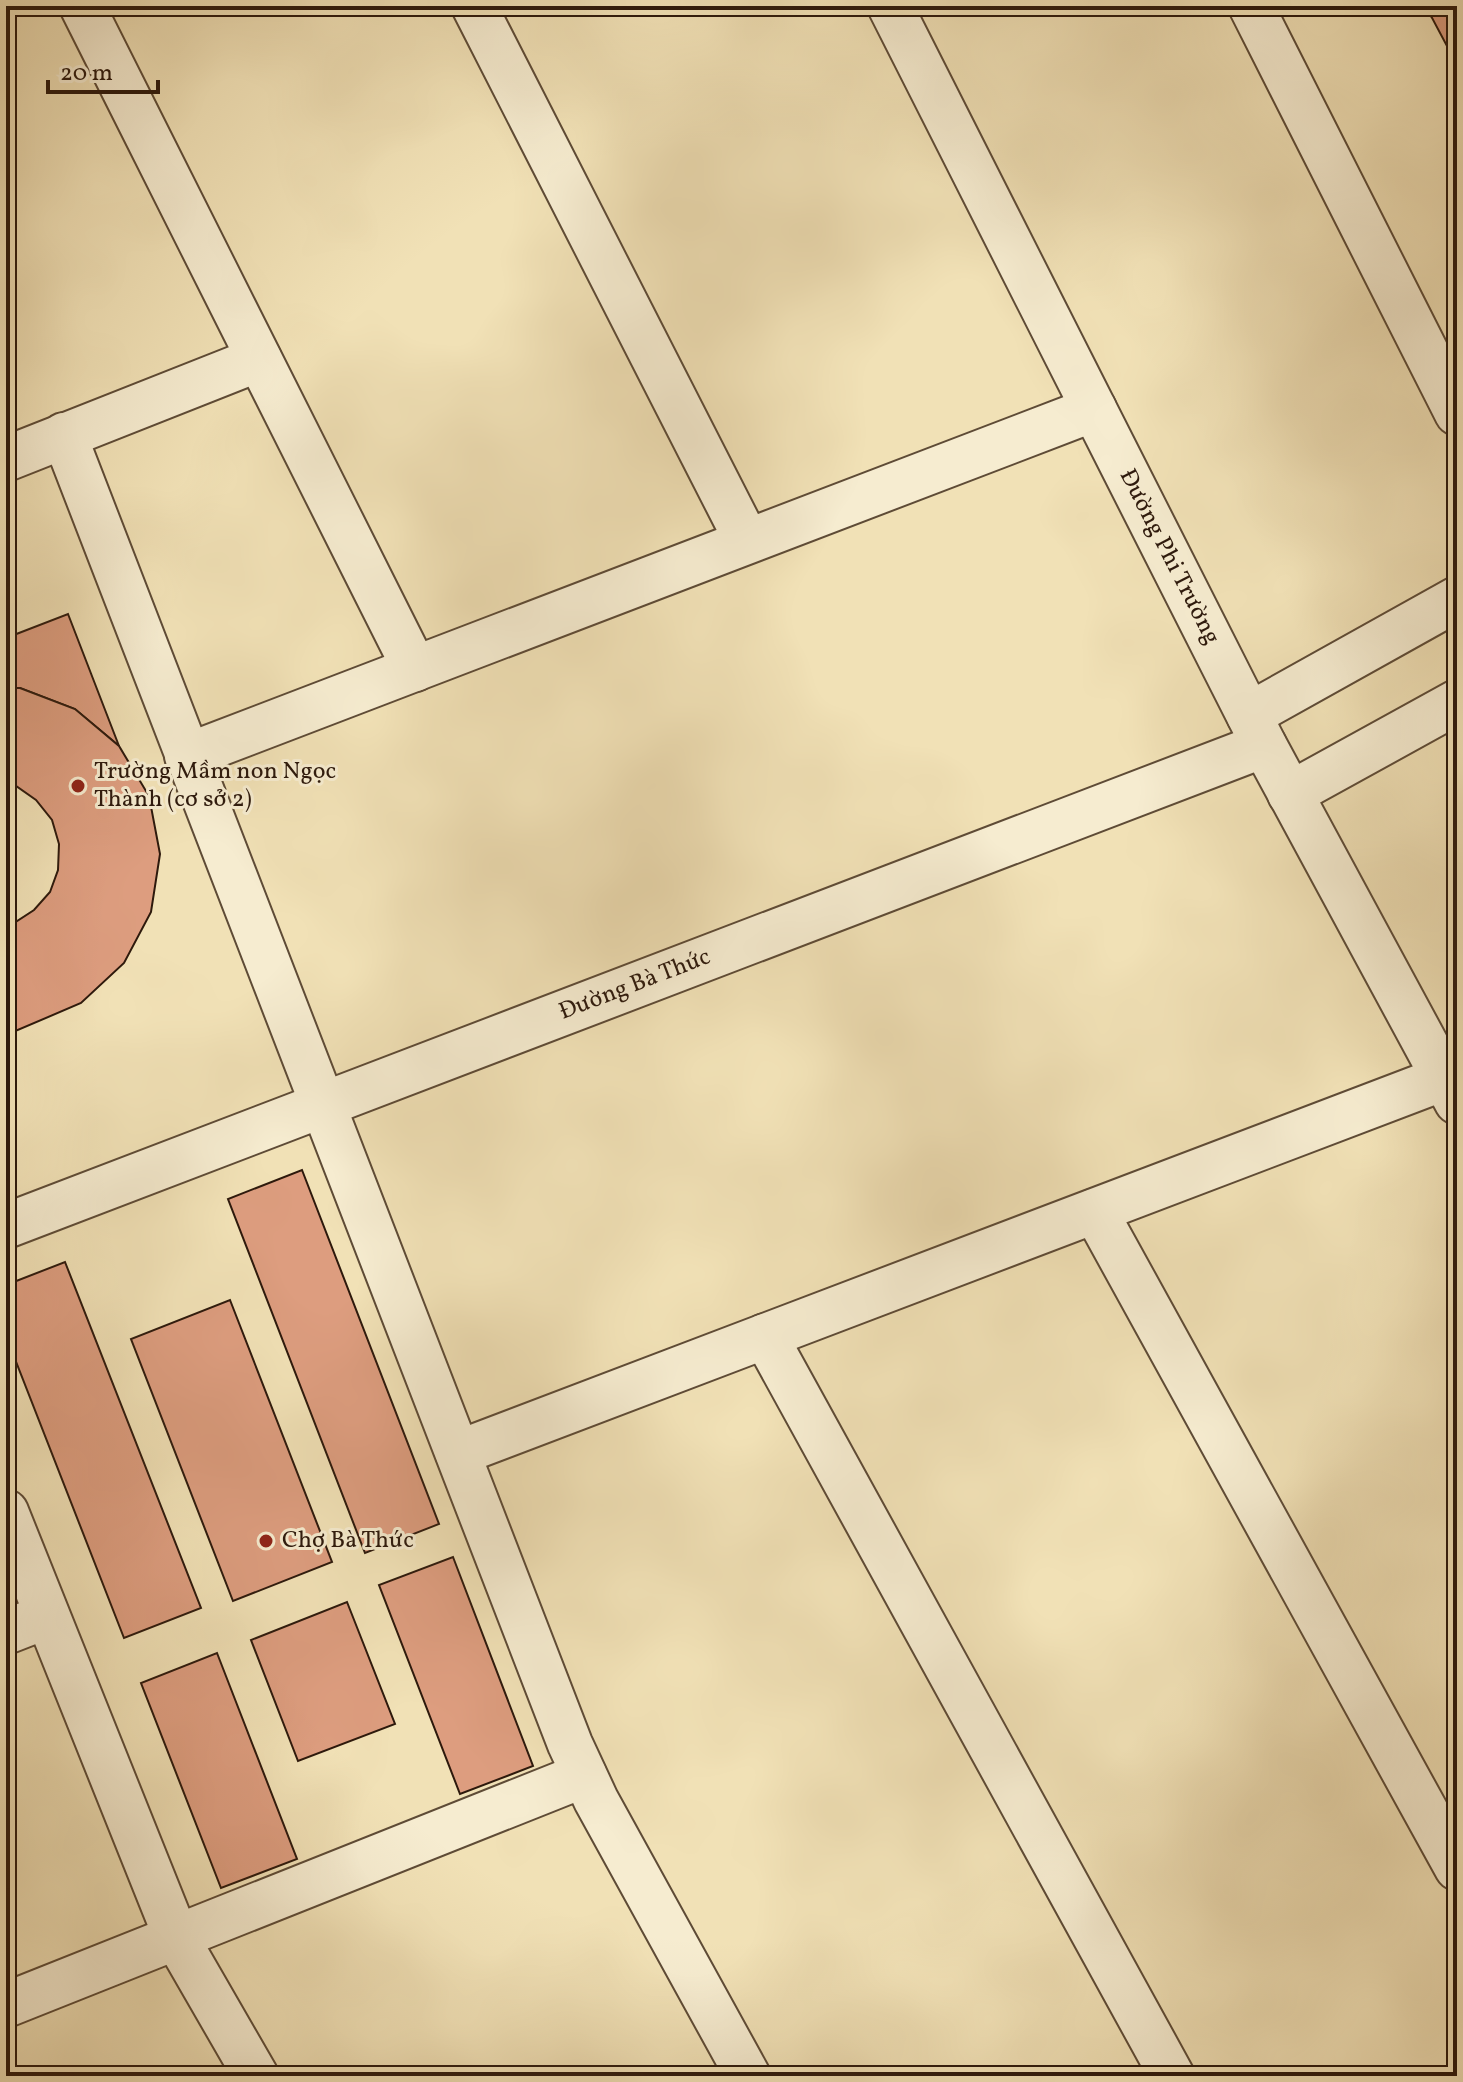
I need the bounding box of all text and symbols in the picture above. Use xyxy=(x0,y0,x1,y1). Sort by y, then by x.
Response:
scale bar xyxy=(48,44,158,94)
text: 20 m xyxy=(60,57,113,91)
street label: Đường Phi Trường xyxy=(1110,463,1228,651)
place label: Trường Mầm non Ngọc Thành (cơ sở 2) xyxy=(94,755,336,817)
marker: Trường Mầm non Ngọc Thành (cơ sở 2) xyxy=(69,777,87,795)
street label: Đường Bà Thức xyxy=(554,940,716,1030)
place label: Chợ Bà Thức xyxy=(282,1524,414,1558)
marker: Chợ Bà Thức xyxy=(257,1532,275,1550)

